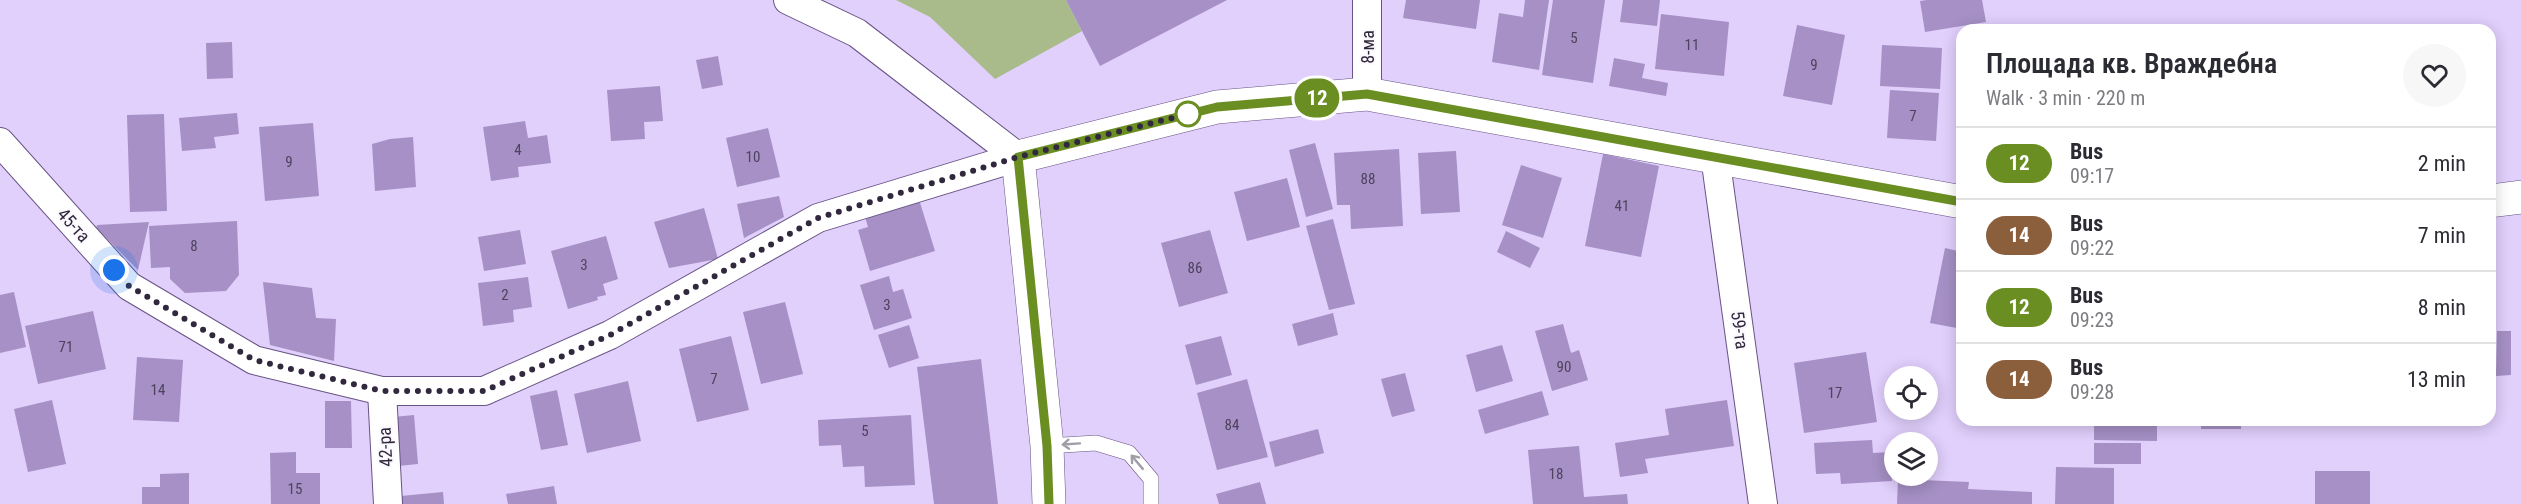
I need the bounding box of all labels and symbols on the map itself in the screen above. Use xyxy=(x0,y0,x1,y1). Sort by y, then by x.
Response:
house number: 5 xyxy=(1570,29,1578,47)
street label: 8-ма xyxy=(1357,30,1378,64)
house number: 11 xyxy=(1685,36,1699,54)
house number: 9 xyxy=(1810,56,1818,74)
line badge: 12 xyxy=(1290,78,1344,118)
unlabelled marker xyxy=(1175,101,1201,127)
house number: 7 xyxy=(1909,107,1917,125)
house number: 4 xyxy=(514,141,522,159)
house number: 10 xyxy=(746,148,760,166)
house number: 9 xyxy=(285,153,293,171)
house number: 88 xyxy=(1361,170,1375,188)
house number: 41 xyxy=(1615,197,1629,215)
street label: 45-та xyxy=(53,204,95,246)
house number: 8 xyxy=(190,237,198,255)
your location xyxy=(99,255,129,285)
house number: 3 xyxy=(580,256,588,274)
house number: 86 xyxy=(1188,259,1202,277)
house number: 2 xyxy=(501,286,509,304)
house number: 3 xyxy=(883,296,891,314)
street label: 59-та xyxy=(1727,310,1753,350)
house number: 71 xyxy=(59,338,73,356)
house number: 90 xyxy=(1557,358,1571,376)
house number: 7 xyxy=(710,370,718,388)
house number: 14 xyxy=(151,381,165,399)
house number: 17 xyxy=(1828,384,1842,402)
house number: 84 xyxy=(1225,416,1239,434)
house number: 5 xyxy=(861,422,869,440)
street label: 42-ра xyxy=(373,427,397,467)
one-way arrow xyxy=(1062,439,1082,450)
one-way arrow xyxy=(1130,455,1144,470)
house number: 18 xyxy=(1549,465,1563,483)
house number: 15 xyxy=(288,480,302,498)

